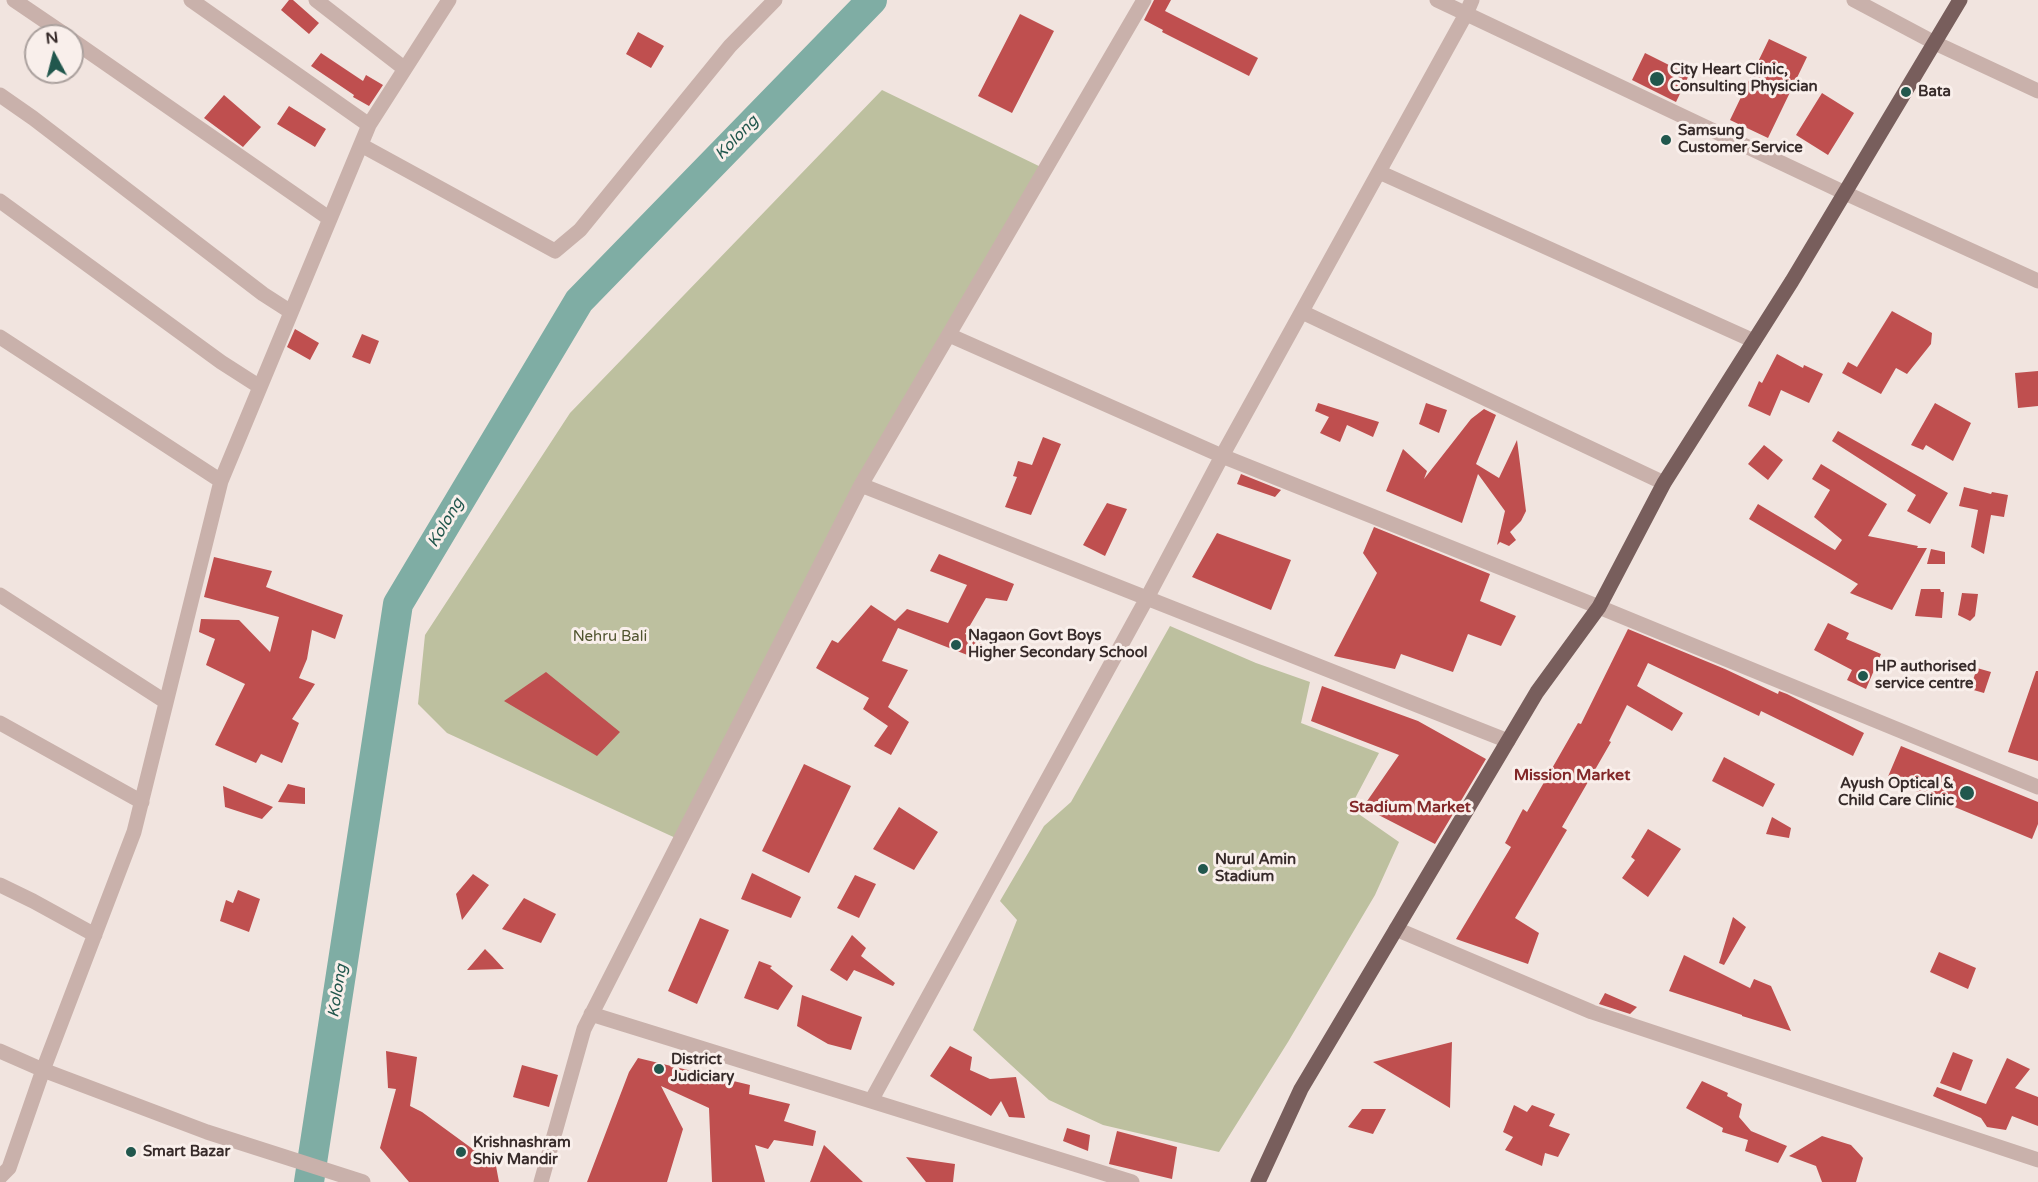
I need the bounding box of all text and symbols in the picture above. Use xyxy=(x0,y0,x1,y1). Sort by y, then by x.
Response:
north arrow xyxy=(24,24,84,84)
text: N xyxy=(44,27,60,49)
place label: City Heart Clinic, Consulting Physician xyxy=(1670,61,1818,96)
marker: City Heart Clinic, Consulting Physician xyxy=(1648,70,1666,88)
place label: Bata xyxy=(1918,83,1951,101)
marker: Bata xyxy=(1899,85,1913,99)
water label: Kolong xyxy=(711,112,763,164)
place label: Samsung Customer Service xyxy=(1678,122,1803,157)
marker: Samsung Customer Service xyxy=(1659,133,1673,147)
water label: Kolong xyxy=(424,495,468,551)
place label: Nagaon Govt Boys Higher Secondary School xyxy=(968,627,1148,662)
park label: Nehru Bali xyxy=(573,628,647,646)
marker: Nagaon Govt Boys Higher Secondary School xyxy=(949,638,963,652)
place label: HP authorised service centre xyxy=(1875,658,1976,693)
marker: HP authorised service centre xyxy=(1856,669,1870,683)
district label: Mission Market xyxy=(1514,766,1630,786)
place label: Ayush Optical & Child Care Clinic xyxy=(1838,775,1954,810)
marker: Ayush Optical & Child Care Clinic xyxy=(1958,784,1976,802)
district label: Stadium Market xyxy=(1349,798,1471,818)
place label: Nurul Amin Stadium xyxy=(1215,851,1296,886)
marker: Nurul Amin Stadium xyxy=(1196,862,1210,876)
water label: Kolong xyxy=(324,963,352,1019)
place label: District Judiciary xyxy=(671,1051,734,1086)
marker: District Judiciary xyxy=(652,1062,666,1076)
place label: Krishnashram Shiv Mandir xyxy=(473,1134,571,1169)
place label: Smart Bazar xyxy=(143,1143,230,1161)
marker: Smart Bazar xyxy=(124,1145,138,1159)
marker: Krishnashram Shiv Mandir xyxy=(454,1145,468,1159)

